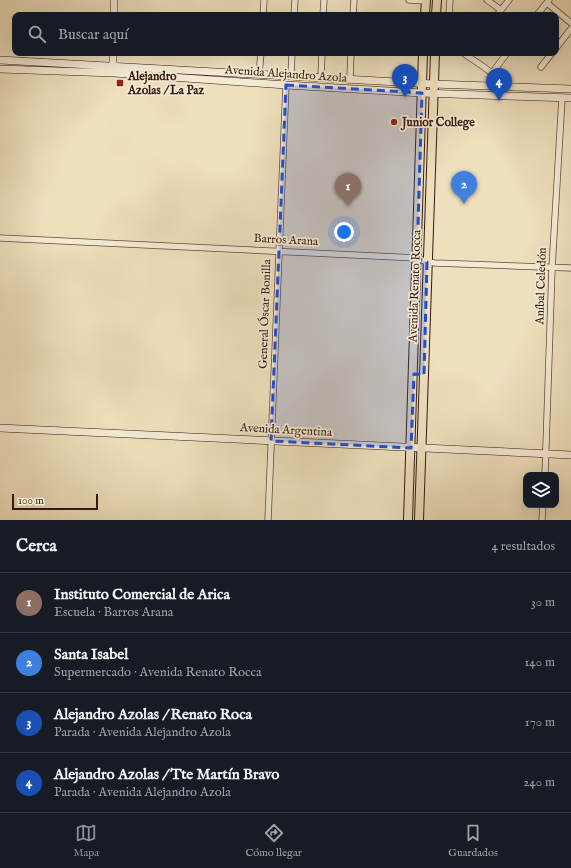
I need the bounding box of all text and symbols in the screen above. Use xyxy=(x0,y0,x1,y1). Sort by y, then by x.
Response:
search box xyxy=(12,12,559,56)
icon: search xyxy=(26,23,48,45)
text: Buscar aquí xyxy=(58,25,128,44)
street label: Avenida Alejandro Azola xyxy=(224,62,348,86)
pin: 3 xyxy=(392,64,418,97)
pin: 4 xyxy=(486,68,512,101)
place label: Alejandro Azolas / La Paz xyxy=(127,69,204,98)
marker: Alejandro Azolas / La Paz xyxy=(115,78,125,88)
place label: Junior College xyxy=(400,115,475,131)
marker: Junior College xyxy=(389,117,399,127)
pin: 2 xyxy=(451,171,477,204)
pin: 1 xyxy=(335,173,361,206)
your location xyxy=(334,222,354,242)
street label: Avenida Renato Rocca xyxy=(406,229,424,344)
street label: Barros Arana xyxy=(253,231,319,249)
street label: Aníbal Celedón xyxy=(532,247,550,326)
street label: General Óscar Bonilla xyxy=(255,258,274,369)
street label: Avenida Argentina xyxy=(239,420,333,440)
map controls xyxy=(523,472,559,508)
button: layers xyxy=(523,472,559,508)
scale bar xyxy=(12,492,98,511)
text: 100 m xyxy=(18,494,44,508)
text: Cerca xyxy=(16,536,57,557)
text: 4 resultados xyxy=(492,538,555,555)
text: Instituto Comercial de Arica xyxy=(54,585,230,604)
text: 1 xyxy=(27,594,31,611)
text: 30 m xyxy=(531,594,555,611)
text: Escuela · Barros Arana xyxy=(54,604,174,621)
text: Santa Isabel xyxy=(54,645,128,664)
text: 2 xyxy=(26,654,32,671)
text: 140 m xyxy=(525,654,555,671)
text: Supermercado · Avenida Renato Rocca xyxy=(54,664,262,681)
text: Alejandro Azolas / Renato Roca xyxy=(54,705,252,724)
text: 3 xyxy=(27,714,31,731)
text: 170 m xyxy=(525,714,555,731)
text: Parada · Avenida Alejandro Azola xyxy=(54,724,231,741)
text: Alejandro Azolas / Tte Martín Bravo xyxy=(54,765,279,784)
text: 4 xyxy=(26,774,32,791)
text: 240 m xyxy=(523,774,555,791)
text: Parada · Avenida Alejandro Azola xyxy=(54,784,231,801)
tab: Mapa xyxy=(73,822,99,860)
tab: Cómo llegar xyxy=(245,822,302,860)
tab: Guardados xyxy=(448,822,498,860)

